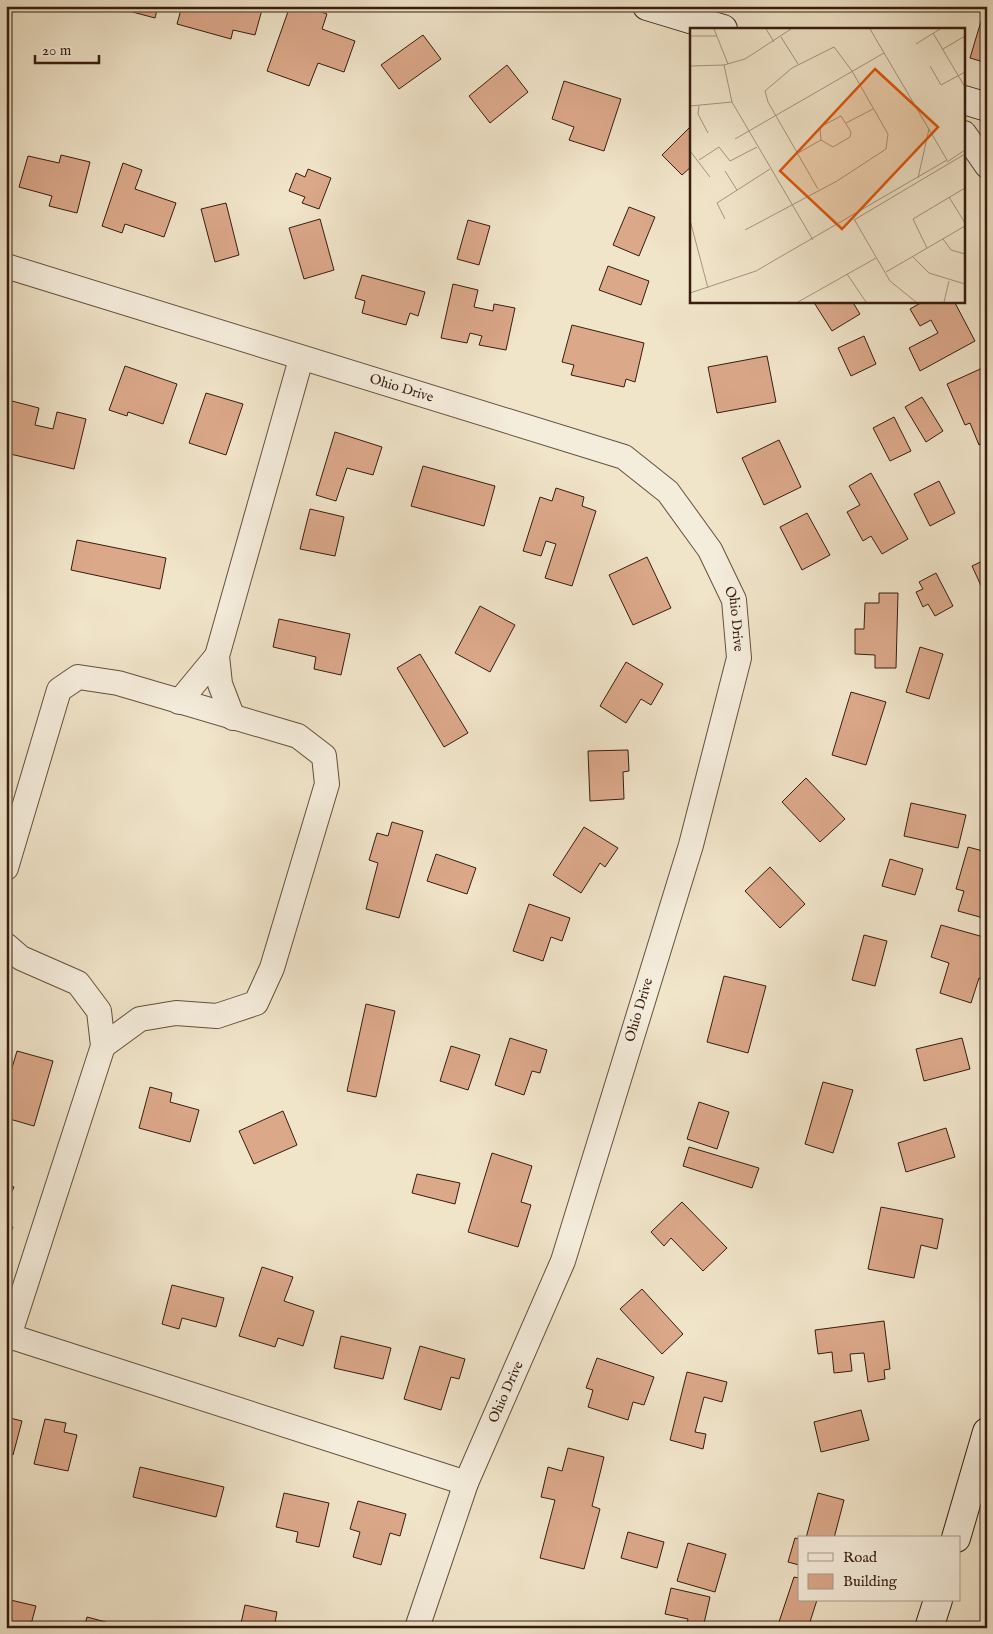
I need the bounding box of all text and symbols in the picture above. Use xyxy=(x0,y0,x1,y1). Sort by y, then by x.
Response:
inset map xyxy=(690,28,966,302)
scale bar xyxy=(35,32,99,64)
text: 20 m xyxy=(42,41,72,60)
street label: Ohio Drive xyxy=(367,370,436,407)
street label: Ohio Drive xyxy=(720,583,747,653)
street label: Ohio Drive xyxy=(621,975,657,1044)
street label: Ohio Drive xyxy=(484,1358,528,1426)
legend xyxy=(798,1536,960,1602)
text: Road xyxy=(843,1548,878,1567)
text: Building xyxy=(843,1572,898,1591)

